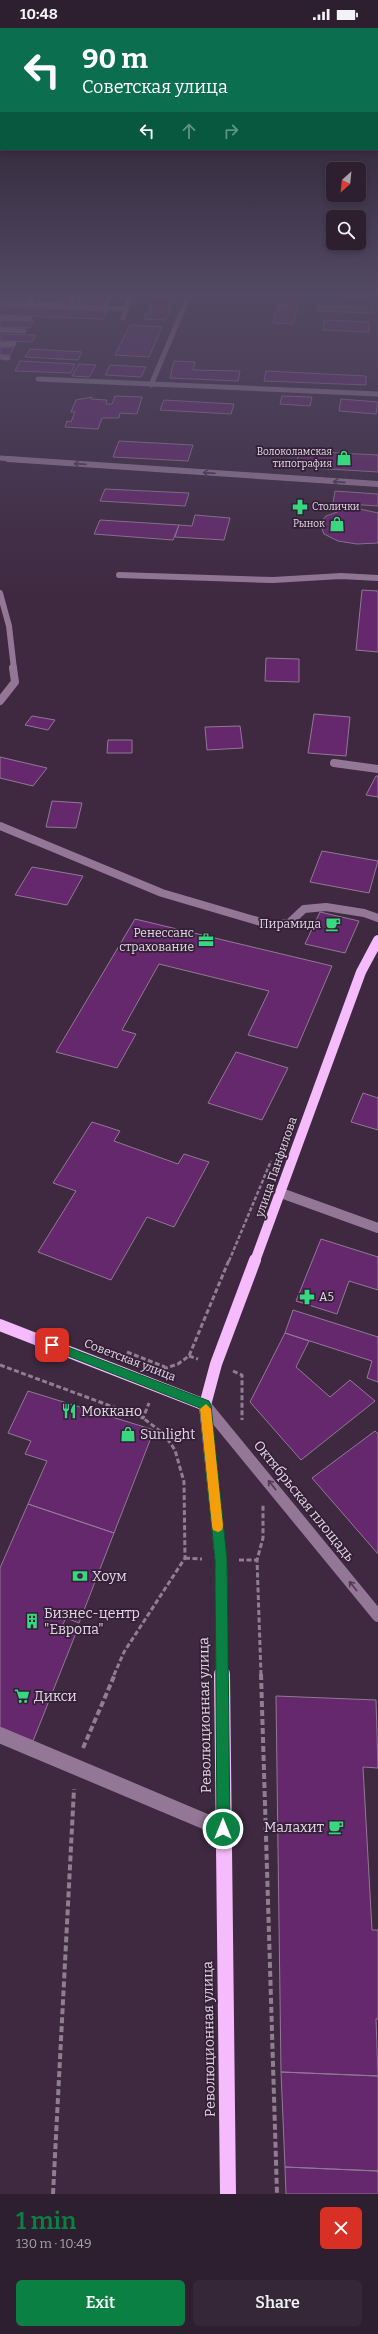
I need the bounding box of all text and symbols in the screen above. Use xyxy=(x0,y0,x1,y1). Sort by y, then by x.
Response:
text: 10:48 xyxy=(20,5,58,23)
text: 90 m xyxy=(82,42,148,75)
icon: left xyxy=(16,44,68,96)
text: Советская улица xyxy=(82,76,228,98)
icon: left xyxy=(136,120,158,142)
icon: ahead xyxy=(178,120,200,142)
icon: right xyxy=(220,120,242,142)
north arrow xyxy=(326,162,366,202)
map controls xyxy=(326,162,366,250)
button: search xyxy=(326,210,366,250)
place label: Волоколамская типография xyxy=(257,446,332,470)
shop icon: Волоколамская типография xyxy=(335,449,353,467)
one-way arrow xyxy=(74,460,87,467)
one-way arrow xyxy=(203,470,216,477)
one-way arrow xyxy=(333,478,346,485)
pharmacy icon: Столички xyxy=(291,498,309,516)
place label: Столички xyxy=(312,501,360,513)
shop icon: Рынок xyxy=(328,515,346,533)
place label: Рынок xyxy=(293,518,325,530)
cafe icon: Пирамида xyxy=(324,915,342,933)
place label: Пирамида xyxy=(259,917,321,931)
place label: Ренессанс страхование xyxy=(119,926,194,954)
office icon: Ренессанс страхование xyxy=(197,931,215,949)
street label: улица Панфилова xyxy=(252,1115,300,1220)
pharmacy icon: А5 xyxy=(298,1288,316,1306)
place label: А5 xyxy=(319,1290,334,1304)
pin xyxy=(35,1328,69,1362)
icon: arrive xyxy=(41,1334,63,1356)
street label: Советская улица xyxy=(82,1336,178,1384)
restaurant icon: Моккано xyxy=(60,1402,78,1420)
place label: Моккано xyxy=(81,1403,142,1420)
shop icon: Sunlight xyxy=(119,1425,137,1443)
place label: Sunlight xyxy=(140,1426,195,1443)
street label: Октябрьская площадь xyxy=(250,1437,358,1565)
one-way arrow xyxy=(267,1479,276,1490)
bank icon: Хоум xyxy=(71,1567,89,1585)
place label: Хоум xyxy=(92,1568,127,1585)
one-way arrow xyxy=(349,1581,358,1591)
place label: Бизнес-центр "Европа" xyxy=(44,1605,140,1638)
building icon: Бизнес-центр "Европа" xyxy=(23,1612,41,1630)
street label: Революционная улица xyxy=(195,1637,215,1793)
supermarket icon: Дикси xyxy=(13,1687,31,1705)
place label: Дикси xyxy=(34,1688,77,1705)
position arrow xyxy=(202,1808,244,1850)
cafe icon: Малахит xyxy=(327,1818,345,1836)
place label: Малахит xyxy=(264,1819,324,1836)
street label: Революционная улица xyxy=(199,1961,219,2117)
text: 1 min xyxy=(16,2207,76,2235)
button: close xyxy=(320,2207,362,2249)
text: 130 m · 10:49 xyxy=(16,2236,92,2251)
button: Exit xyxy=(16,2280,185,2326)
button: Share xyxy=(193,2280,362,2326)

